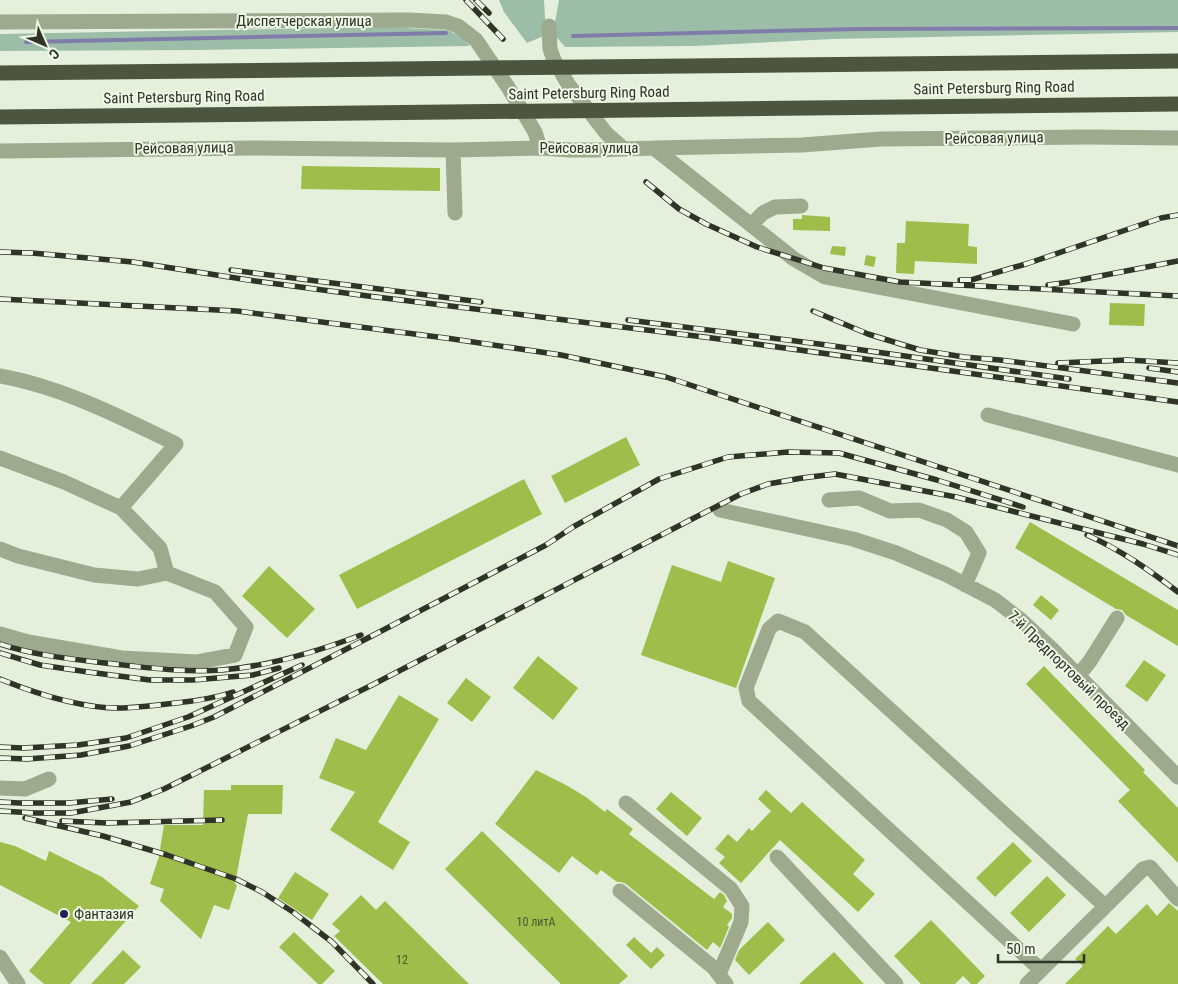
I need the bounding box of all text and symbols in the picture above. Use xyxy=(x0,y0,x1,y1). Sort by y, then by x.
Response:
street label: Диспетчерская улица xyxy=(236,12,372,30)
north arrow xyxy=(20,20,70,70)
text: С xyxy=(46,46,63,63)
street label: Saint Petersburg Ring Road xyxy=(913,78,1075,98)
street label: Saint Petersburg Ring Road xyxy=(508,83,670,103)
street label: Saint Petersburg Ring Road xyxy=(103,87,265,107)
street label: Рейсовая улица xyxy=(944,128,1044,148)
street label: Рейсовая улица xyxy=(134,138,234,158)
street label: Рейсовая улица xyxy=(539,139,639,157)
street label: 7-й Предпортовый проезд xyxy=(1004,607,1134,733)
place label: Фантазия xyxy=(74,905,134,923)
marker: Фантазия xyxy=(58,908,70,920)
house number: 10 литА xyxy=(517,915,556,929)
scale bar xyxy=(998,932,1084,964)
text: 50 m xyxy=(1006,940,1036,958)
house number: 12 xyxy=(396,953,408,967)

